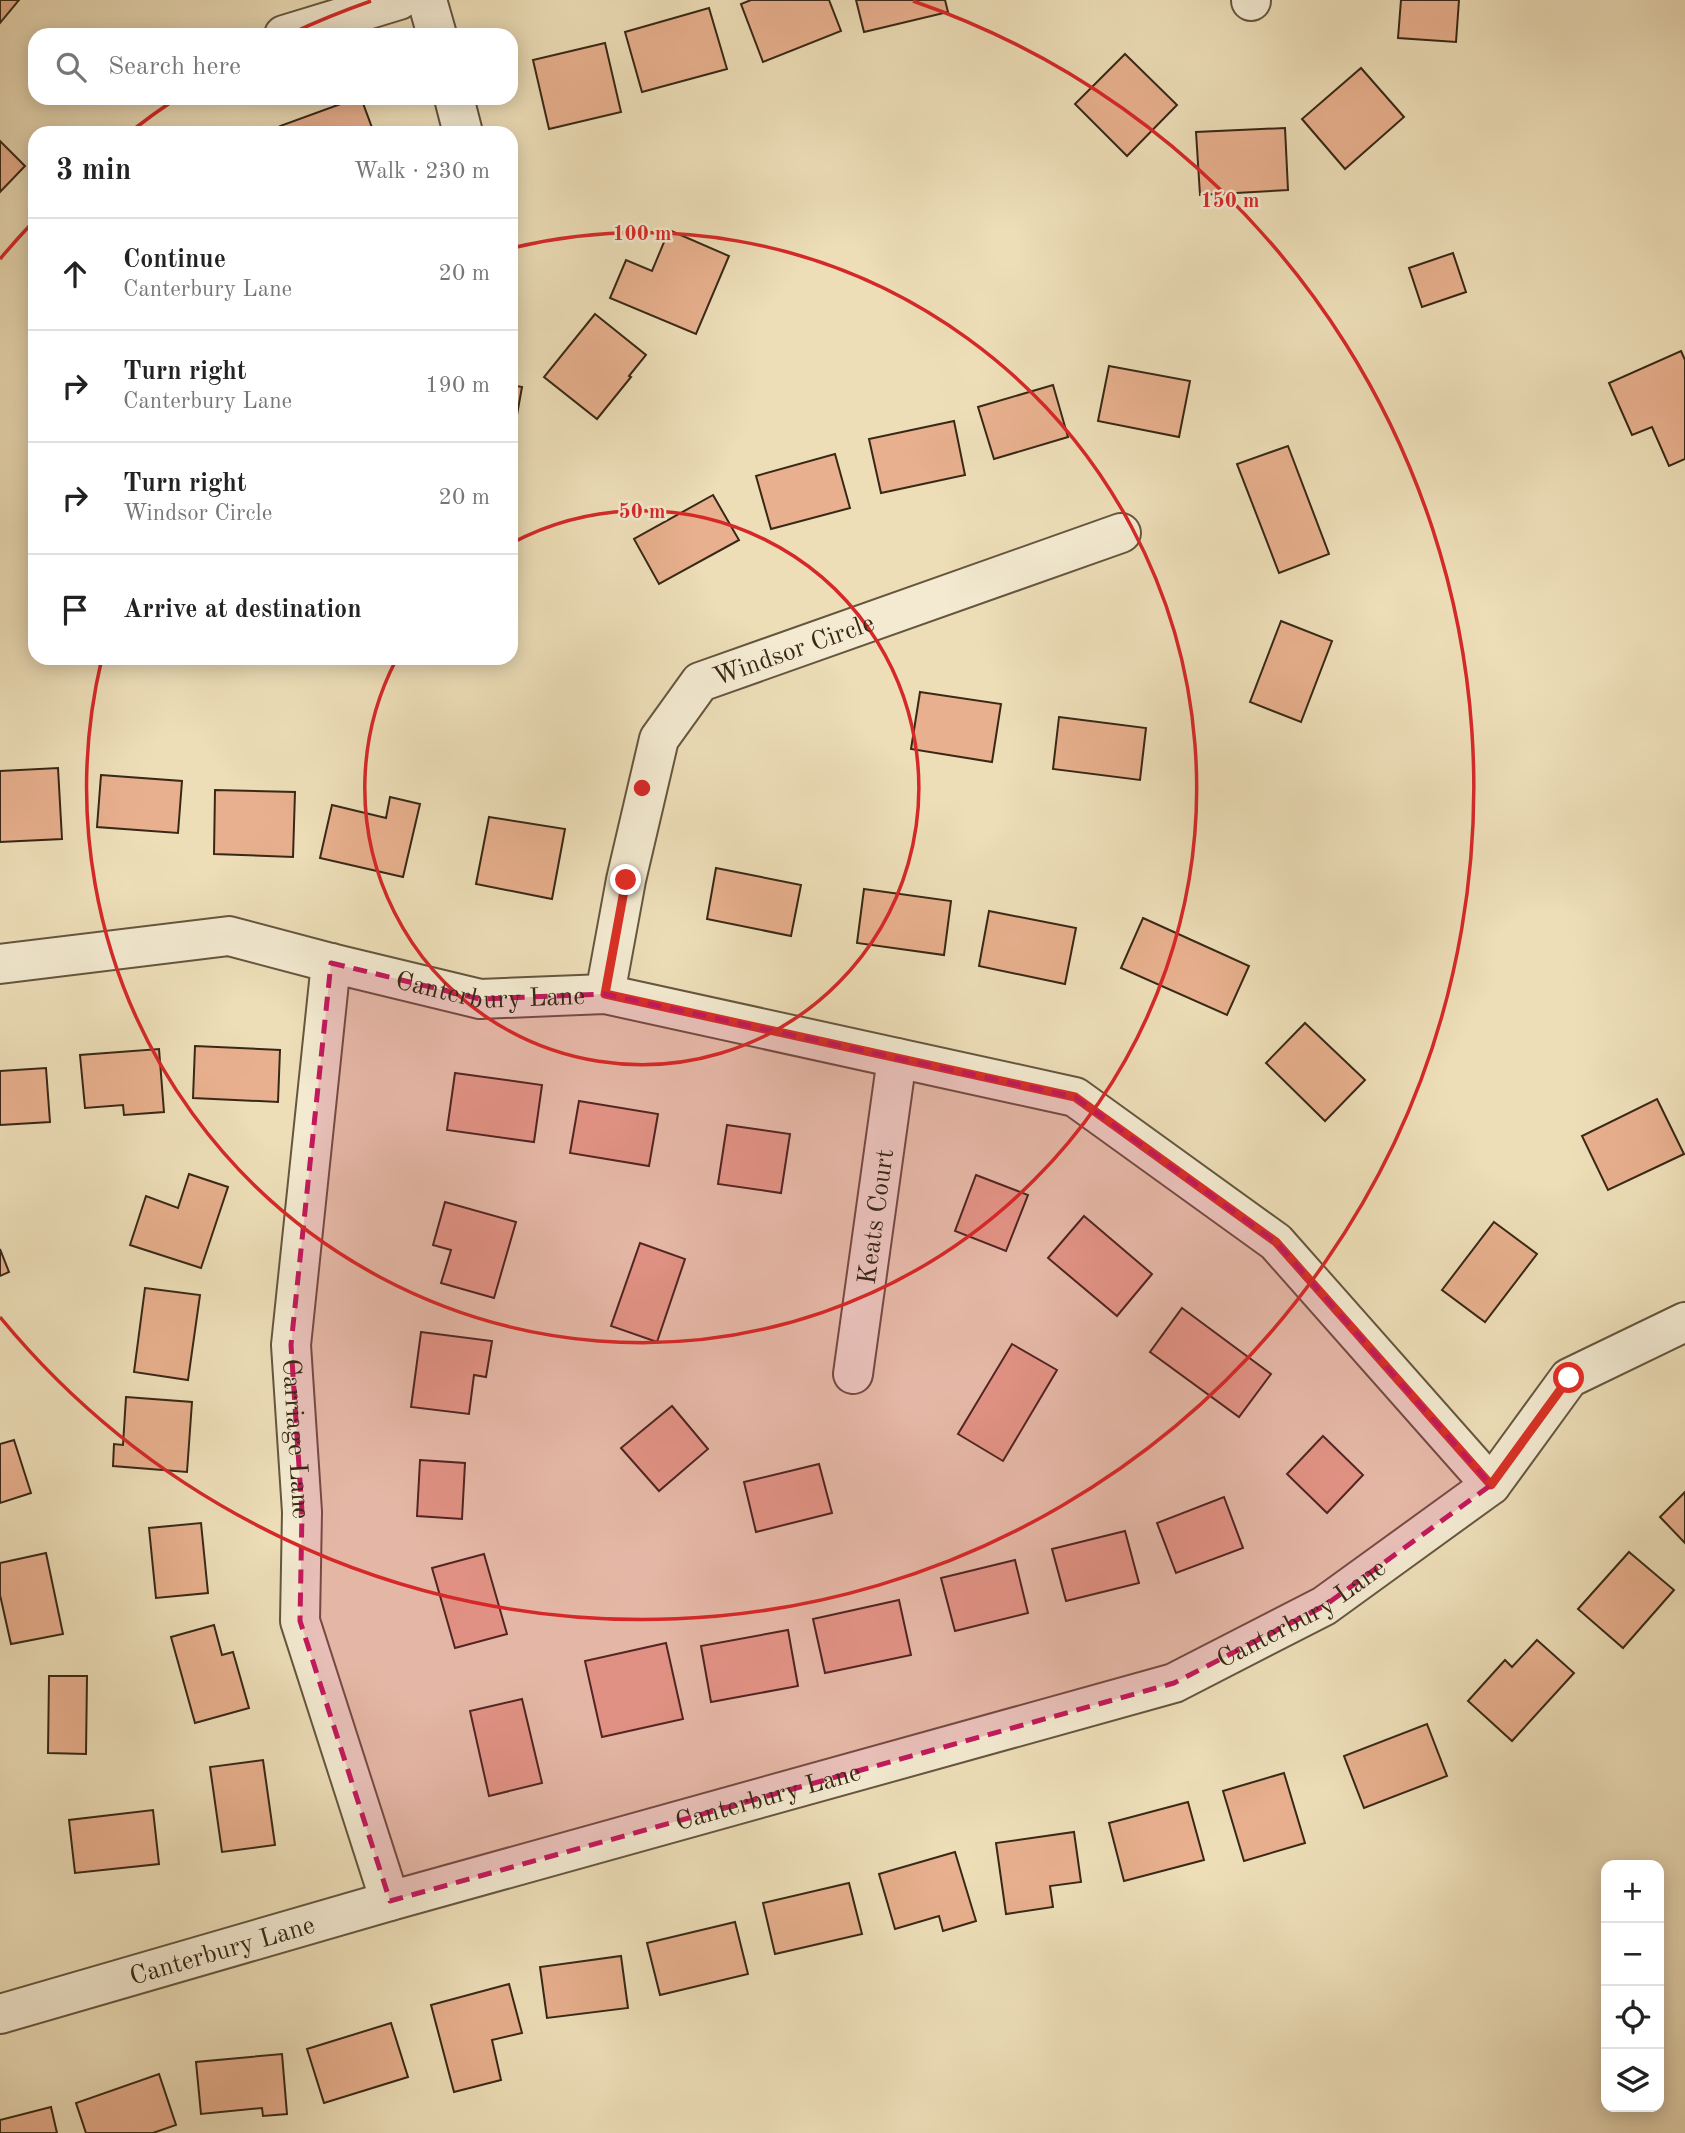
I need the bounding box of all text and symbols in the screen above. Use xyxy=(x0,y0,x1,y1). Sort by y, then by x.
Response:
search box xyxy=(28,28,518,105)
icon: search xyxy=(52,48,90,86)
text: Search here xyxy=(108,54,241,80)
text: 3 min xyxy=(56,156,131,186)
text: Walk · 230 m xyxy=(354,160,490,183)
text: 150 m xyxy=(1200,191,1260,212)
text: 100 m xyxy=(612,224,672,245)
text: Continue xyxy=(123,247,226,273)
icon: ahead xyxy=(56,255,94,293)
text: 20 m xyxy=(439,262,490,285)
text: Canterbury Lane xyxy=(123,278,292,301)
text: Turn right xyxy=(123,359,246,385)
icon: right xyxy=(56,367,94,405)
text: 190 m xyxy=(425,374,490,397)
text: Canterbury Lane xyxy=(123,390,292,413)
text: Turn right xyxy=(123,471,246,497)
icon: right xyxy=(56,479,94,517)
text: 20 m xyxy=(439,486,490,509)
text: Windsor Circle xyxy=(123,502,272,525)
text: 50 m xyxy=(618,502,666,523)
icon: arrive xyxy=(56,591,94,629)
text: Arrive at destination xyxy=(123,597,362,623)
street label: Windsor Circle xyxy=(710,610,878,691)
centre of rings xyxy=(630,776,654,800)
route end xyxy=(610,864,641,895)
street label: Canterbury Lane xyxy=(393,968,586,1014)
street label: Keats Court xyxy=(855,1148,899,1286)
street label: Carriage Lane xyxy=(277,1358,313,1519)
route start xyxy=(1553,1362,1584,1393)
street label: Canterbury Lane xyxy=(1213,1555,1391,1674)
street label: Canterbury Lane xyxy=(673,1760,864,1836)
map controls xyxy=(1601,1860,1664,2112)
button: + xyxy=(1601,1860,1664,1923)
street label: Canterbury Lane xyxy=(127,1913,318,1991)
button: − xyxy=(1601,1923,1664,1986)
button: locate xyxy=(1601,1986,1664,2049)
button: layers xyxy=(1601,2049,1664,2112)

